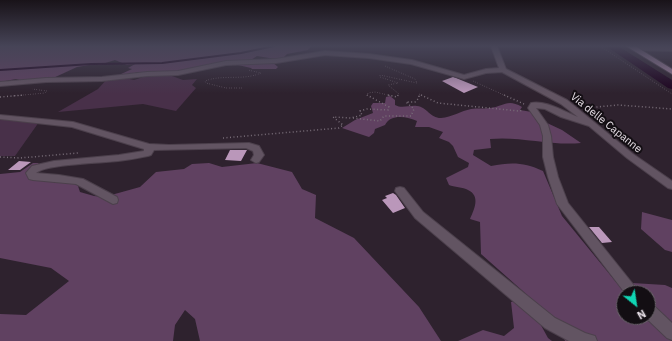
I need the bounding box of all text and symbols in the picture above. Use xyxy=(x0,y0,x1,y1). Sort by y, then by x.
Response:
street label: Via delle Capanne xyxy=(567,90,645,156)
north arrow xyxy=(616,285,656,325)
text: N xyxy=(635,306,648,323)

